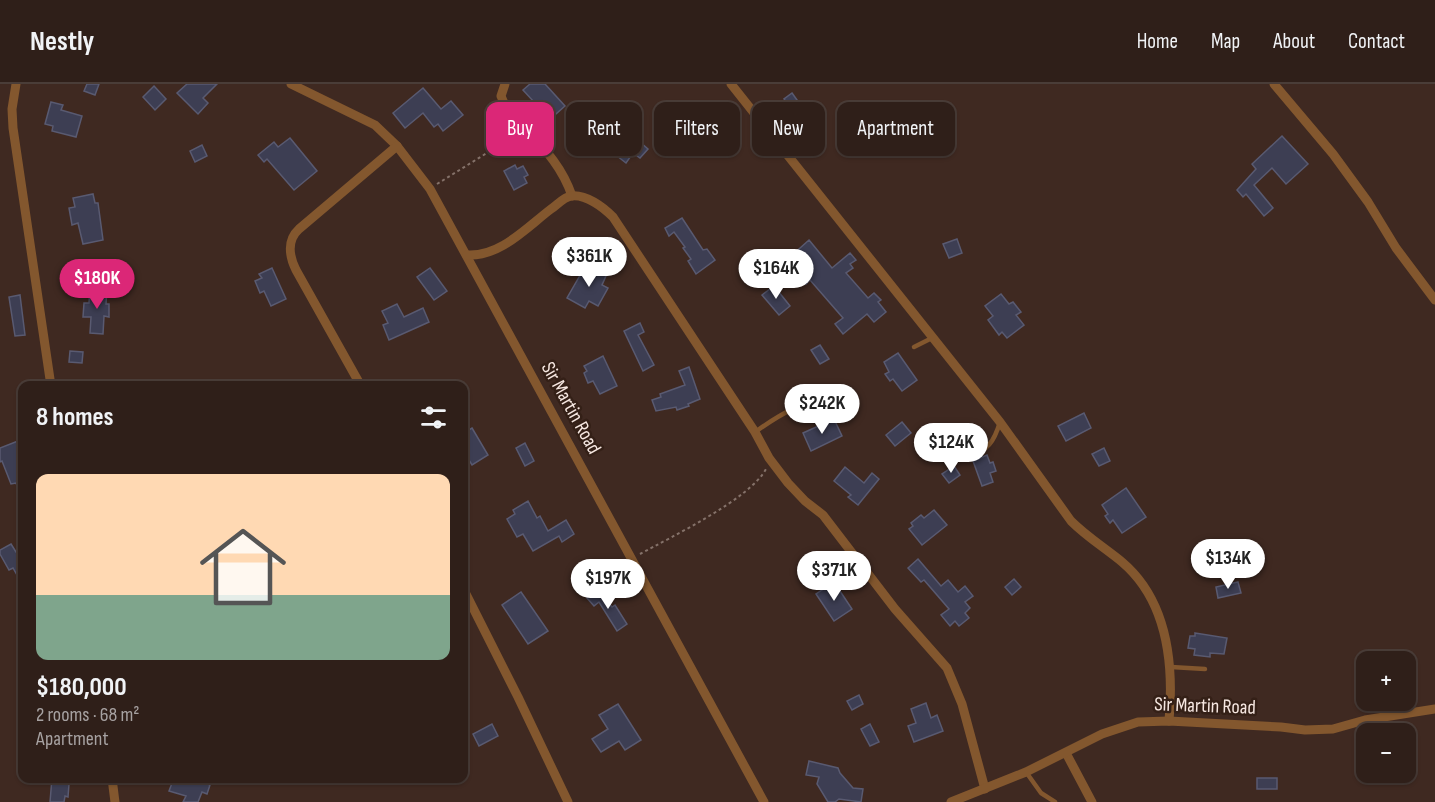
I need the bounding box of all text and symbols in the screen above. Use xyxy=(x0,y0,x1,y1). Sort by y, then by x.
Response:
text: Nestly xyxy=(30,25,94,58)
text: Home xyxy=(1137,29,1178,54)
text: Map xyxy=(1211,29,1240,54)
text: About xyxy=(1273,29,1315,54)
text: Contact xyxy=(1348,29,1405,54)
chip: Buy xyxy=(486,102,554,156)
chip: Rent xyxy=(566,102,642,156)
chip: Filters xyxy=(654,102,740,156)
chip: New xyxy=(752,102,825,156)
chip: Apartment xyxy=(837,102,955,156)
pin: $361K xyxy=(547,237,631,288)
text: $361K xyxy=(566,244,612,268)
pin: $164K xyxy=(734,249,818,300)
text: $164K xyxy=(753,256,799,280)
pin: $180K xyxy=(55,259,139,310)
text: $180K xyxy=(74,266,120,290)
street label: Sir Martin Road xyxy=(536,358,606,458)
pin: $242K xyxy=(780,384,864,435)
text: $242K xyxy=(799,391,845,415)
icon: filters xyxy=(417,401,450,434)
text: 8 homes xyxy=(36,402,114,433)
pin: $124K xyxy=(909,423,993,474)
text: $124K xyxy=(928,430,974,454)
icon: home xyxy=(189,513,297,621)
pin: $134K xyxy=(1186,539,1270,590)
text: $134K xyxy=(1205,546,1251,570)
pin: $371K xyxy=(792,551,876,602)
text: $371K xyxy=(811,558,857,582)
pin: $197K xyxy=(566,559,650,610)
text: $197K xyxy=(585,566,631,590)
map controls xyxy=(1356,651,1416,783)
button: + xyxy=(1356,651,1416,711)
text: $180,000 xyxy=(36,672,127,703)
street label: Sir Martin Road xyxy=(1154,692,1256,720)
text: 2 rooms · 68 m² xyxy=(36,703,140,727)
button: − xyxy=(1356,723,1416,783)
text: Apartment xyxy=(36,727,109,751)

